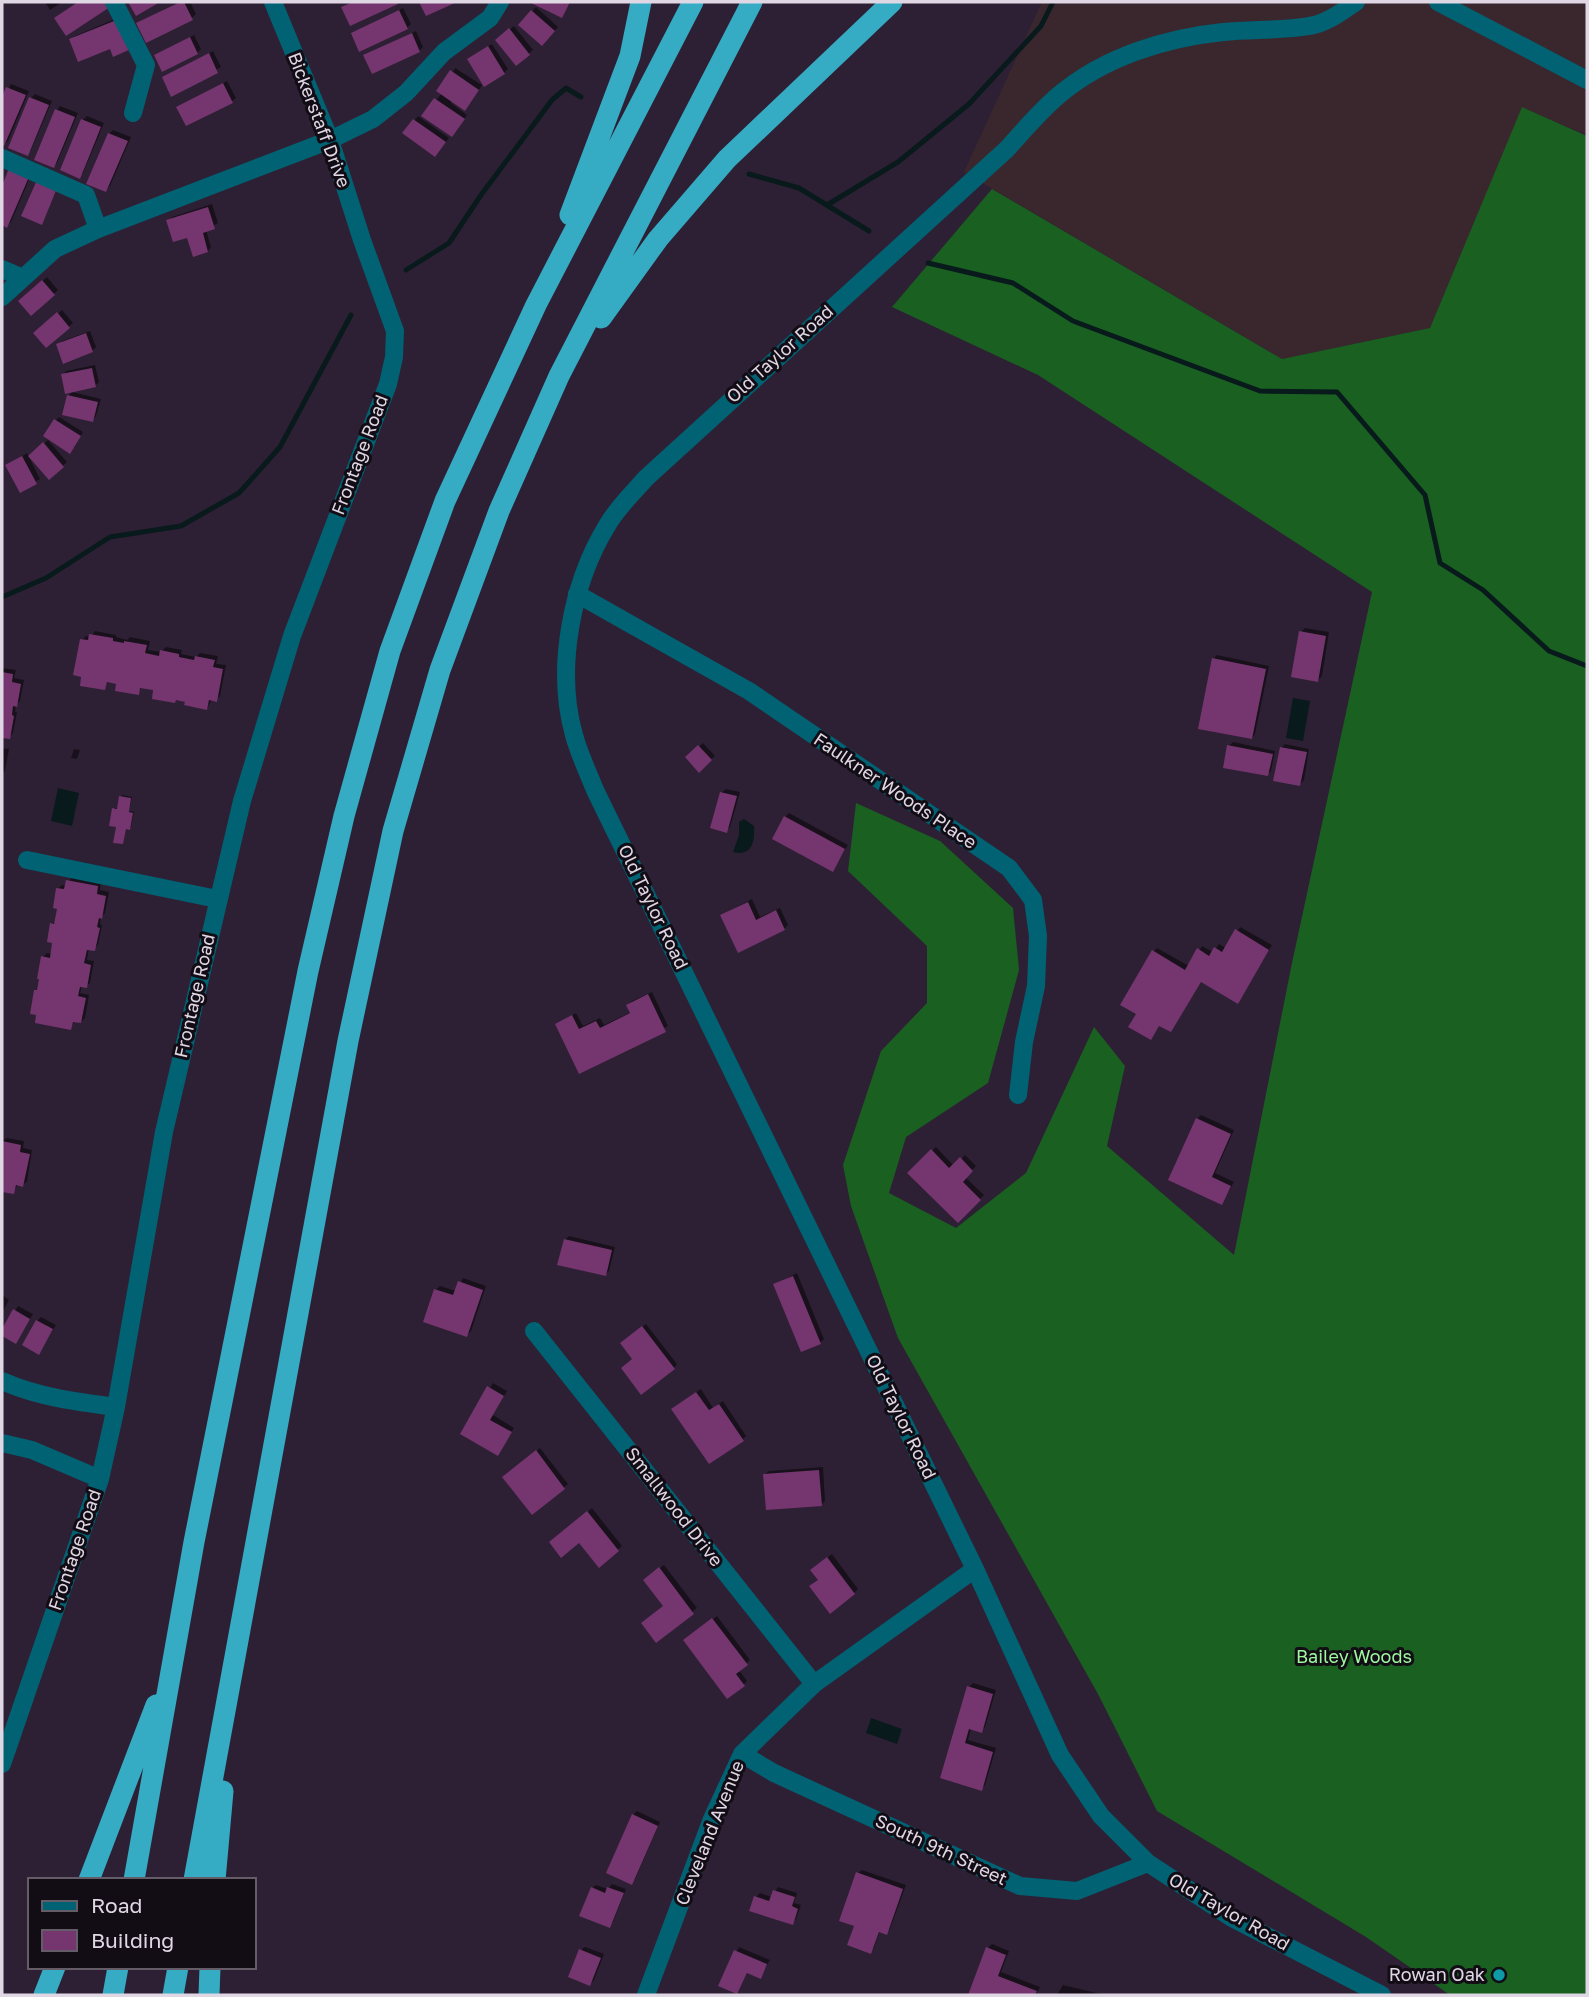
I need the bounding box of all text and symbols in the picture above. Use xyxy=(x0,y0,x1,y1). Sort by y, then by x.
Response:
street label: Bickerstaff Drive xyxy=(284,49,356,190)
street label: Old Taylor Road xyxy=(721,300,837,407)
street label: Frontage Road xyxy=(326,392,392,518)
street label: Faulkner Woods Place xyxy=(810,727,981,853)
street label: Old Taylor Road xyxy=(614,841,694,972)
street label: Frontage Road xyxy=(169,932,219,1060)
street label: Old Taylor Road xyxy=(862,1351,942,1482)
street label: Smallwood Drive xyxy=(621,1442,728,1570)
street label: Frontage Road xyxy=(43,1486,105,1613)
park label: Bailey Woods xyxy=(1296,1645,1412,1667)
street label: Cleveland Avenue xyxy=(670,1757,748,1908)
street label: South 9th Street xyxy=(872,1809,1011,1889)
street label: Old Taylor Road xyxy=(1165,1868,1294,1955)
legend xyxy=(28,1878,256,1969)
text: Road xyxy=(91,1892,142,1918)
text: Building xyxy=(91,1927,174,1953)
place label: Rowan Oak xyxy=(1389,1963,1485,1985)
marker: Rowan Oak xyxy=(1491,1967,1507,1983)

